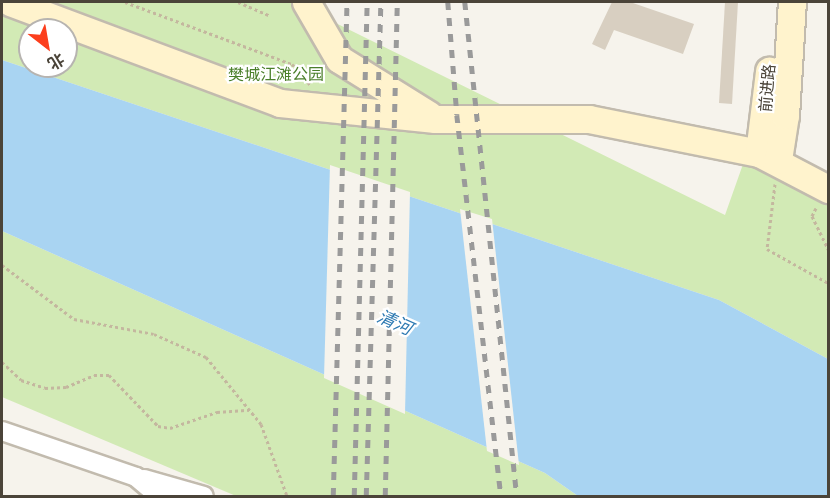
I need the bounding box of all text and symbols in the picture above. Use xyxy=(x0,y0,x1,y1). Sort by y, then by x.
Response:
north arrow xyxy=(18,18,78,78)
text: 北 xyxy=(45,50,68,74)
street label: 前进路 xyxy=(755,63,779,113)
park label: 樊城江滩公园 xyxy=(228,64,324,84)
water label: 清河 xyxy=(374,305,416,339)

